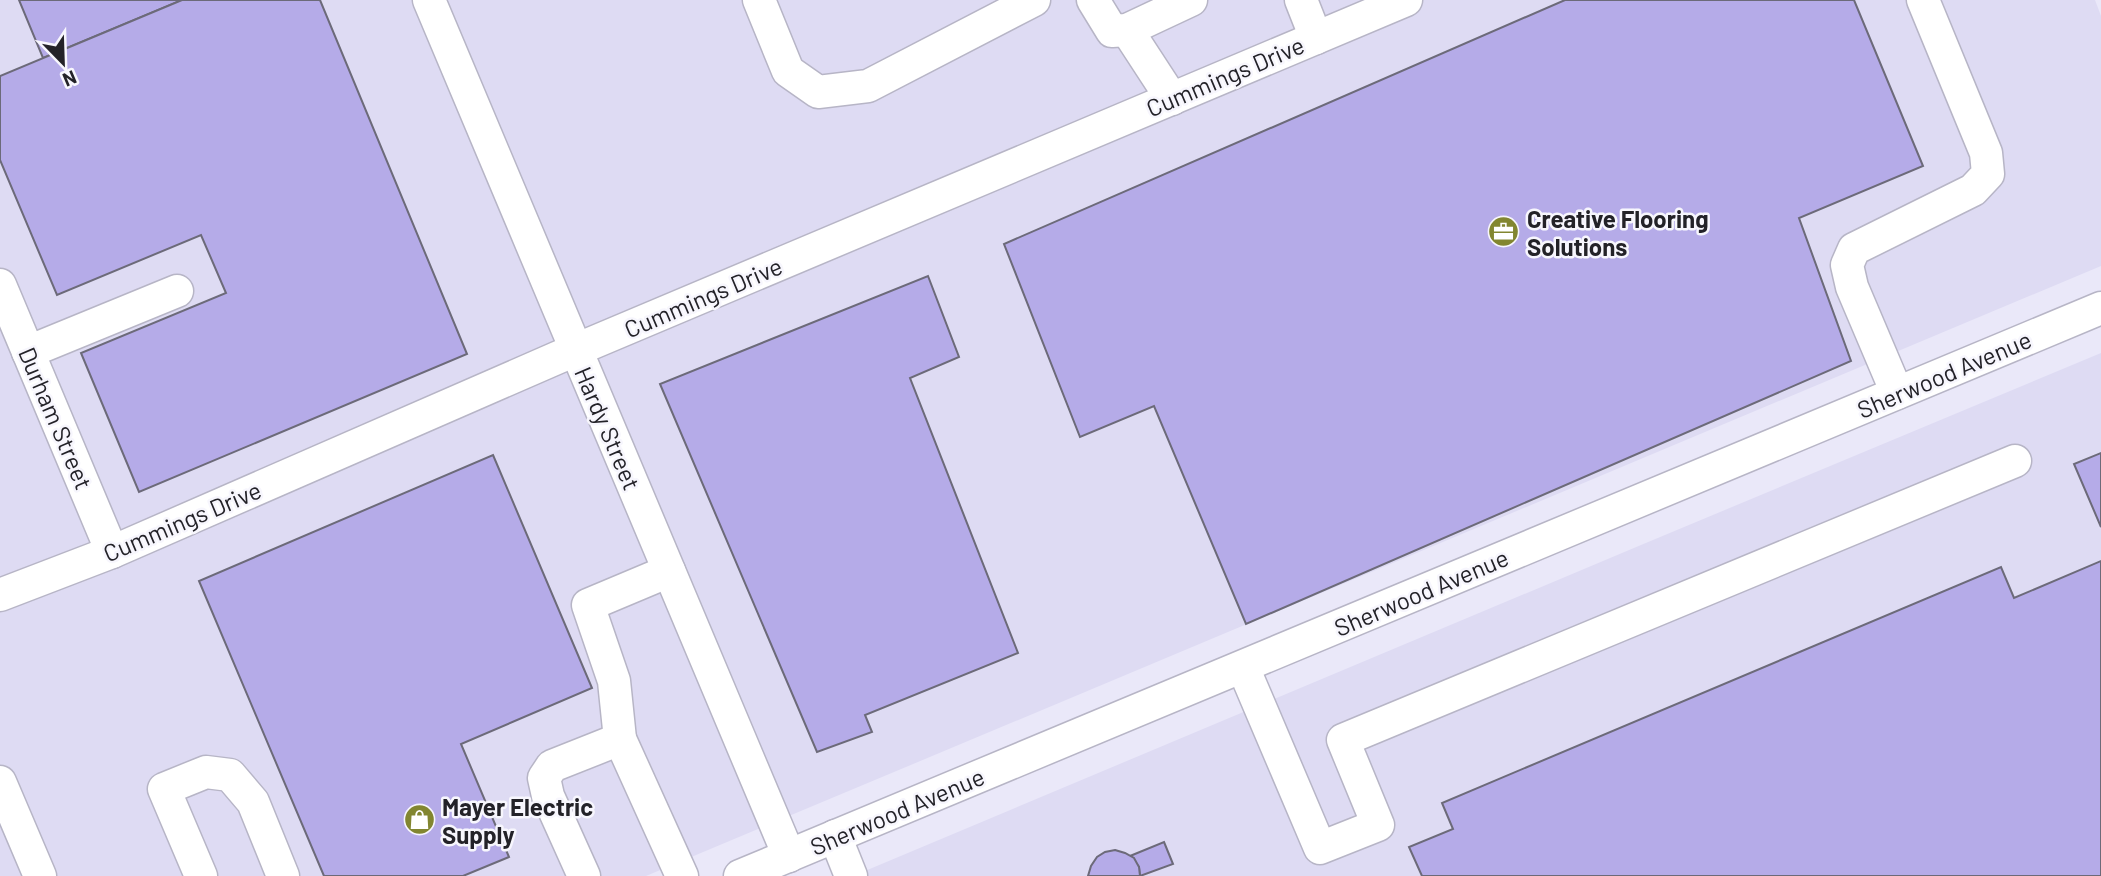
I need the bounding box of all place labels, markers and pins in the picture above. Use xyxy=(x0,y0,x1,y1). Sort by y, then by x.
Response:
place label: Creative Flooring Solutions xyxy=(1527,204,1709,261)
office icon: Creative Flooring Solutions xyxy=(1487,215,1521,249)
place label: Mayer Electric Supply xyxy=(442,792,593,849)
shop icon: Mayer Electric Supply xyxy=(402,803,436,837)

